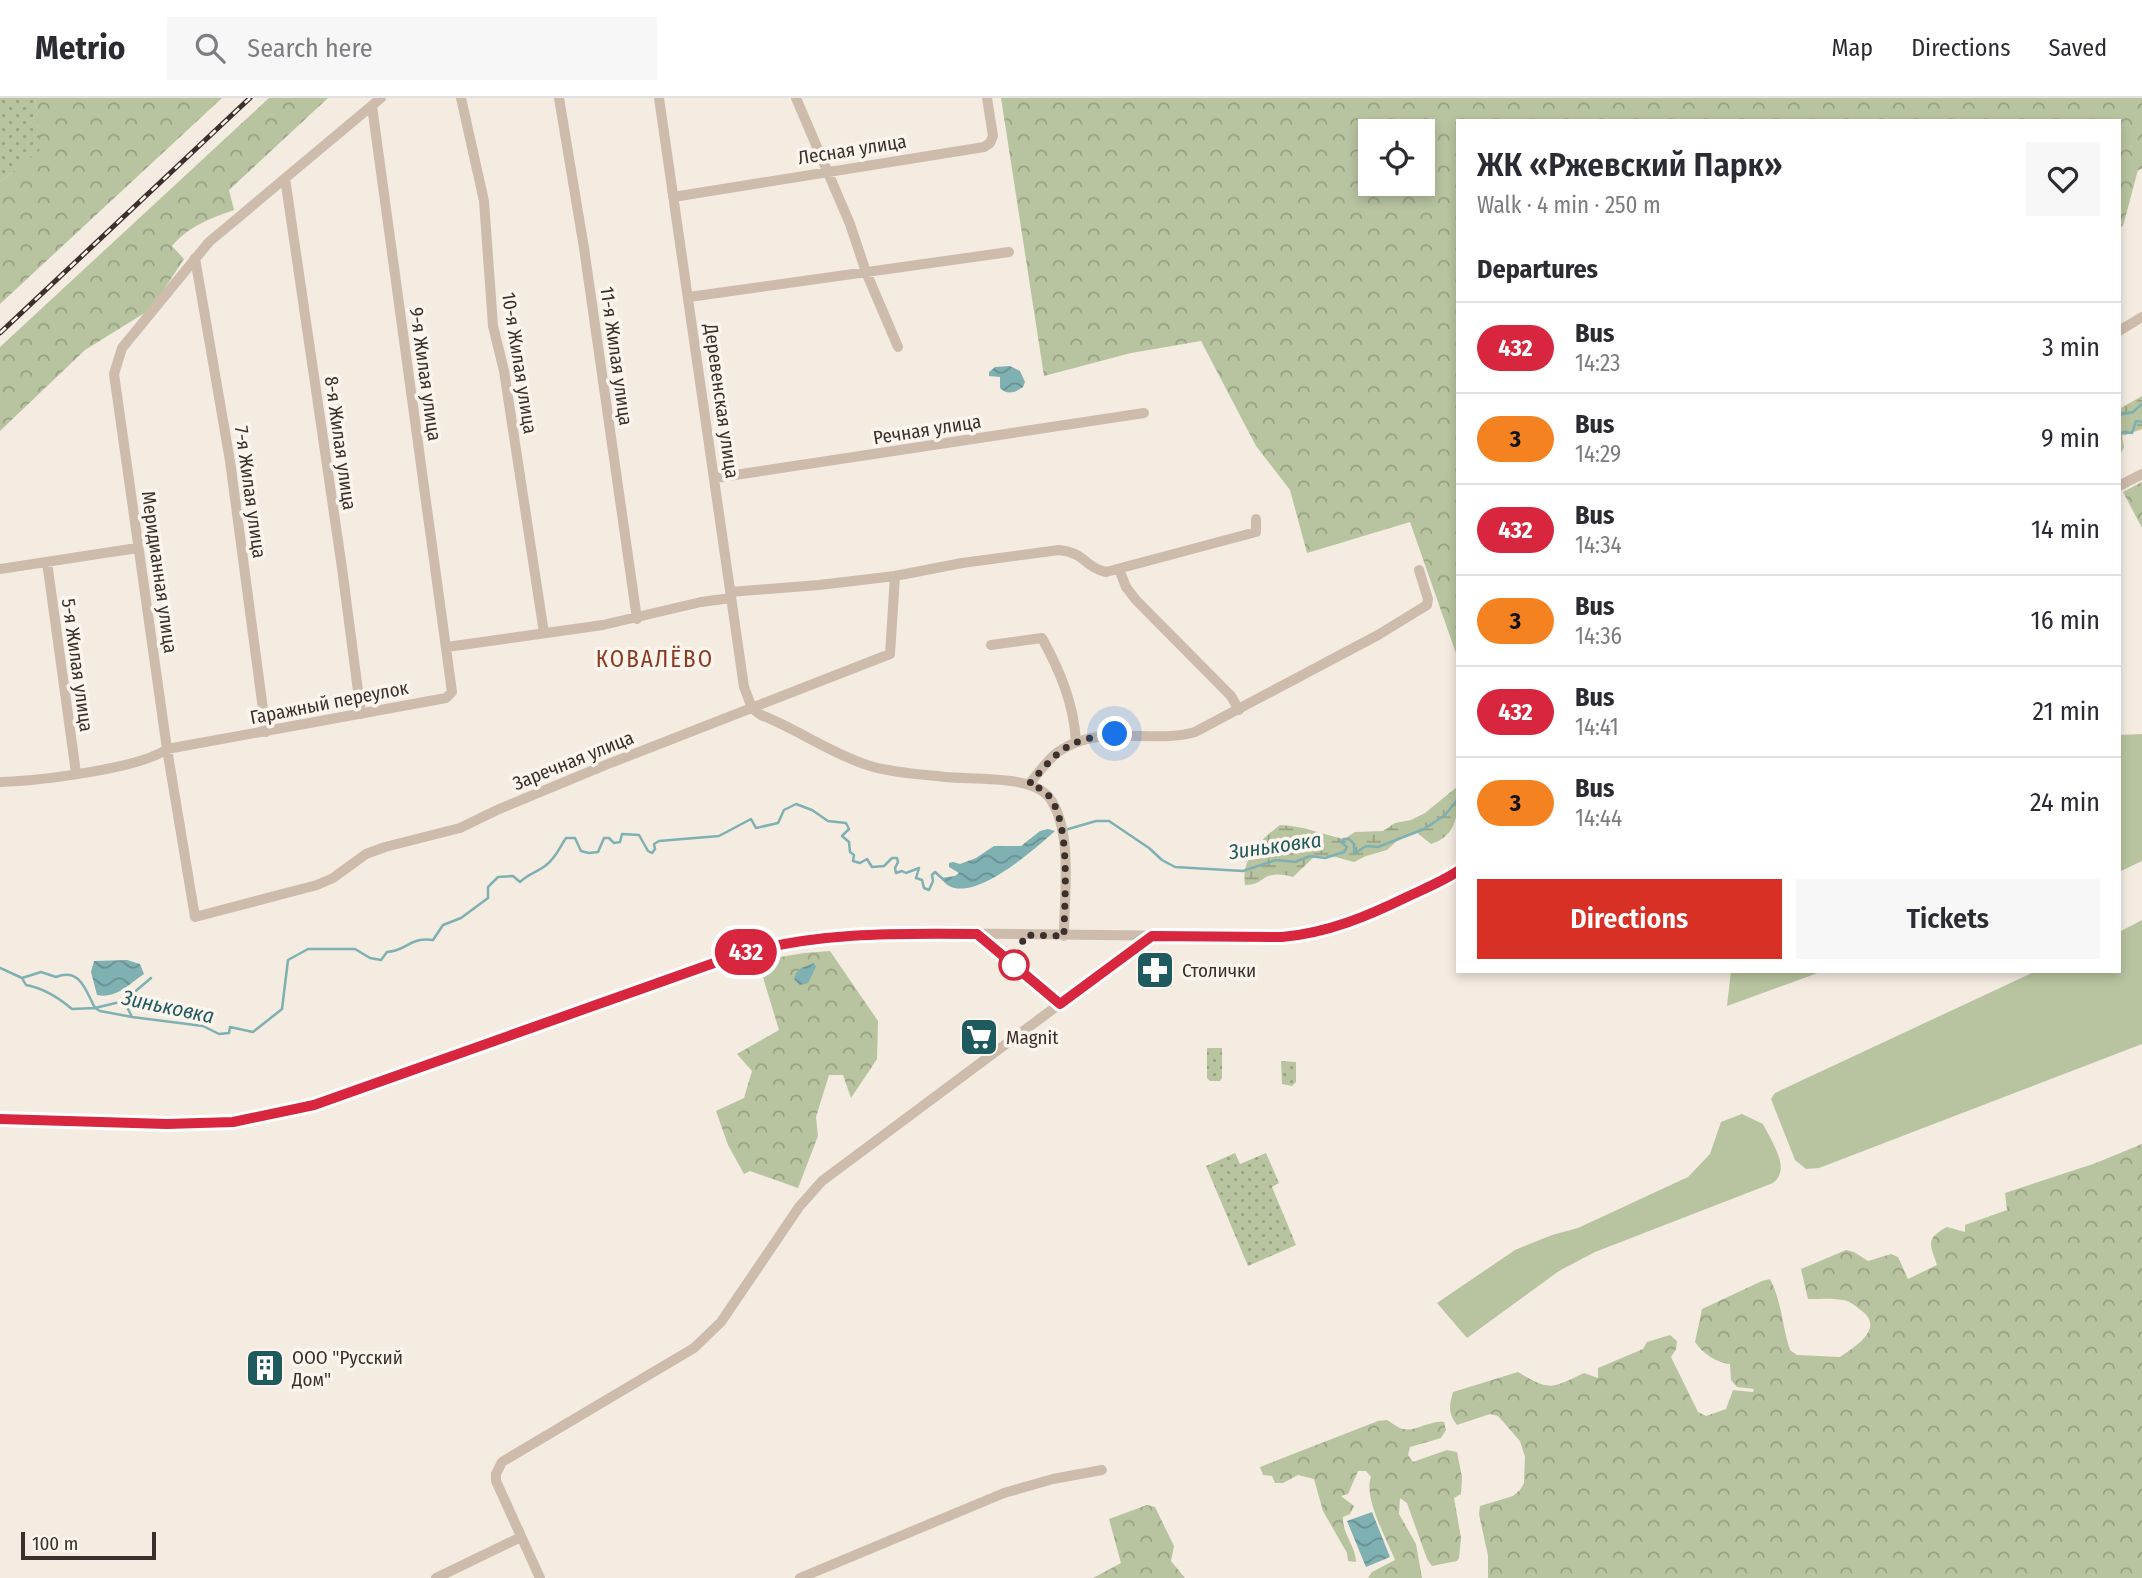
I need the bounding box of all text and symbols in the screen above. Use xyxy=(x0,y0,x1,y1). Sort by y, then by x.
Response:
search box xyxy=(167,17,657,80)
text: Metrio xyxy=(35,28,125,68)
icon: search xyxy=(191,29,229,67)
text: Search here xyxy=(247,33,373,64)
text: Map xyxy=(1832,34,1873,62)
text: Directions xyxy=(1911,34,2010,62)
text: Saved xyxy=(2048,34,2107,62)
map controls xyxy=(1358,119,1435,196)
button: locate xyxy=(1358,119,1435,196)
street label: Лесная улица xyxy=(796,130,908,169)
button: heart xyxy=(2026,142,2100,216)
text: ЖК «Ржевский Парк» xyxy=(1477,145,1783,185)
text: Walk · 4 min · 250 m xyxy=(1477,191,1661,219)
text: Departures xyxy=(1477,254,1598,285)
street label: 11-я Жилая улица xyxy=(595,285,638,427)
street label: 10-я Жилая улица xyxy=(497,291,542,435)
street label: 9-я Жилая улица xyxy=(405,306,446,442)
text: Bus xyxy=(1575,318,1614,349)
street label: Деревенская улица xyxy=(699,321,744,480)
text: 3 min xyxy=(2042,332,2100,363)
text: 432 xyxy=(1498,334,1533,362)
text: 14:23 xyxy=(1575,349,1620,377)
street label: 8-я Жилая улица xyxy=(320,375,361,512)
text: Bus xyxy=(1575,409,1614,440)
street label: Речная улица xyxy=(871,410,983,449)
text: 9 min xyxy=(2041,423,2100,454)
street label: 7-я Жилая улица xyxy=(230,425,271,560)
text: 3 xyxy=(1510,425,1521,453)
text: 14:29 xyxy=(1575,440,1621,468)
street label: Меридианная улица xyxy=(137,490,182,655)
text: Bus xyxy=(1575,500,1614,531)
text: 14 min xyxy=(2031,514,2100,545)
text: 432 xyxy=(1498,516,1533,544)
text: 14:34 xyxy=(1575,531,1622,559)
text: Bus xyxy=(1575,591,1614,622)
street label: 5-я Жилая улица xyxy=(57,597,98,733)
text: 16 min xyxy=(2031,605,2100,636)
text: 3 xyxy=(1510,607,1521,635)
text: 14:36 xyxy=(1575,622,1622,650)
district label: КОВАЛЁВО xyxy=(596,645,714,673)
street label: Гаражный переулок xyxy=(248,676,410,729)
text: Bus xyxy=(1575,682,1614,713)
text: 21 min xyxy=(2033,696,2100,727)
text: 432 xyxy=(1498,698,1533,726)
text: 14:41 xyxy=(1575,713,1619,741)
your location xyxy=(1097,716,1132,751)
street label: Заречная улица xyxy=(509,726,637,795)
text: Bus xyxy=(1575,773,1614,804)
text: 24 min xyxy=(2030,787,2100,818)
text: 3 xyxy=(1510,789,1521,817)
text: 14:44 xyxy=(1575,804,1622,832)
water label: Зиньковка xyxy=(1226,827,1323,866)
button: Directions xyxy=(1477,879,1782,959)
button: Tickets xyxy=(1796,879,2100,959)
line badge: 432 xyxy=(706,929,786,975)
text: 432 xyxy=(729,938,763,966)
pharmacy icon: Столички xyxy=(1134,949,1176,991)
unlabelled marker xyxy=(999,950,1029,980)
place label: Столички xyxy=(1182,959,1256,982)
water label: Зиньковка xyxy=(119,984,216,1029)
supermarket icon: Magnit xyxy=(958,1016,1000,1058)
place label: Magnit xyxy=(1006,1026,1059,1049)
place label: ООО "Русский Дом" xyxy=(291,1346,403,1391)
building icon: ООО "Русский Дом" xyxy=(244,1347,286,1389)
scale bar xyxy=(21,1529,156,1561)
text: 100 m xyxy=(32,1532,78,1555)

